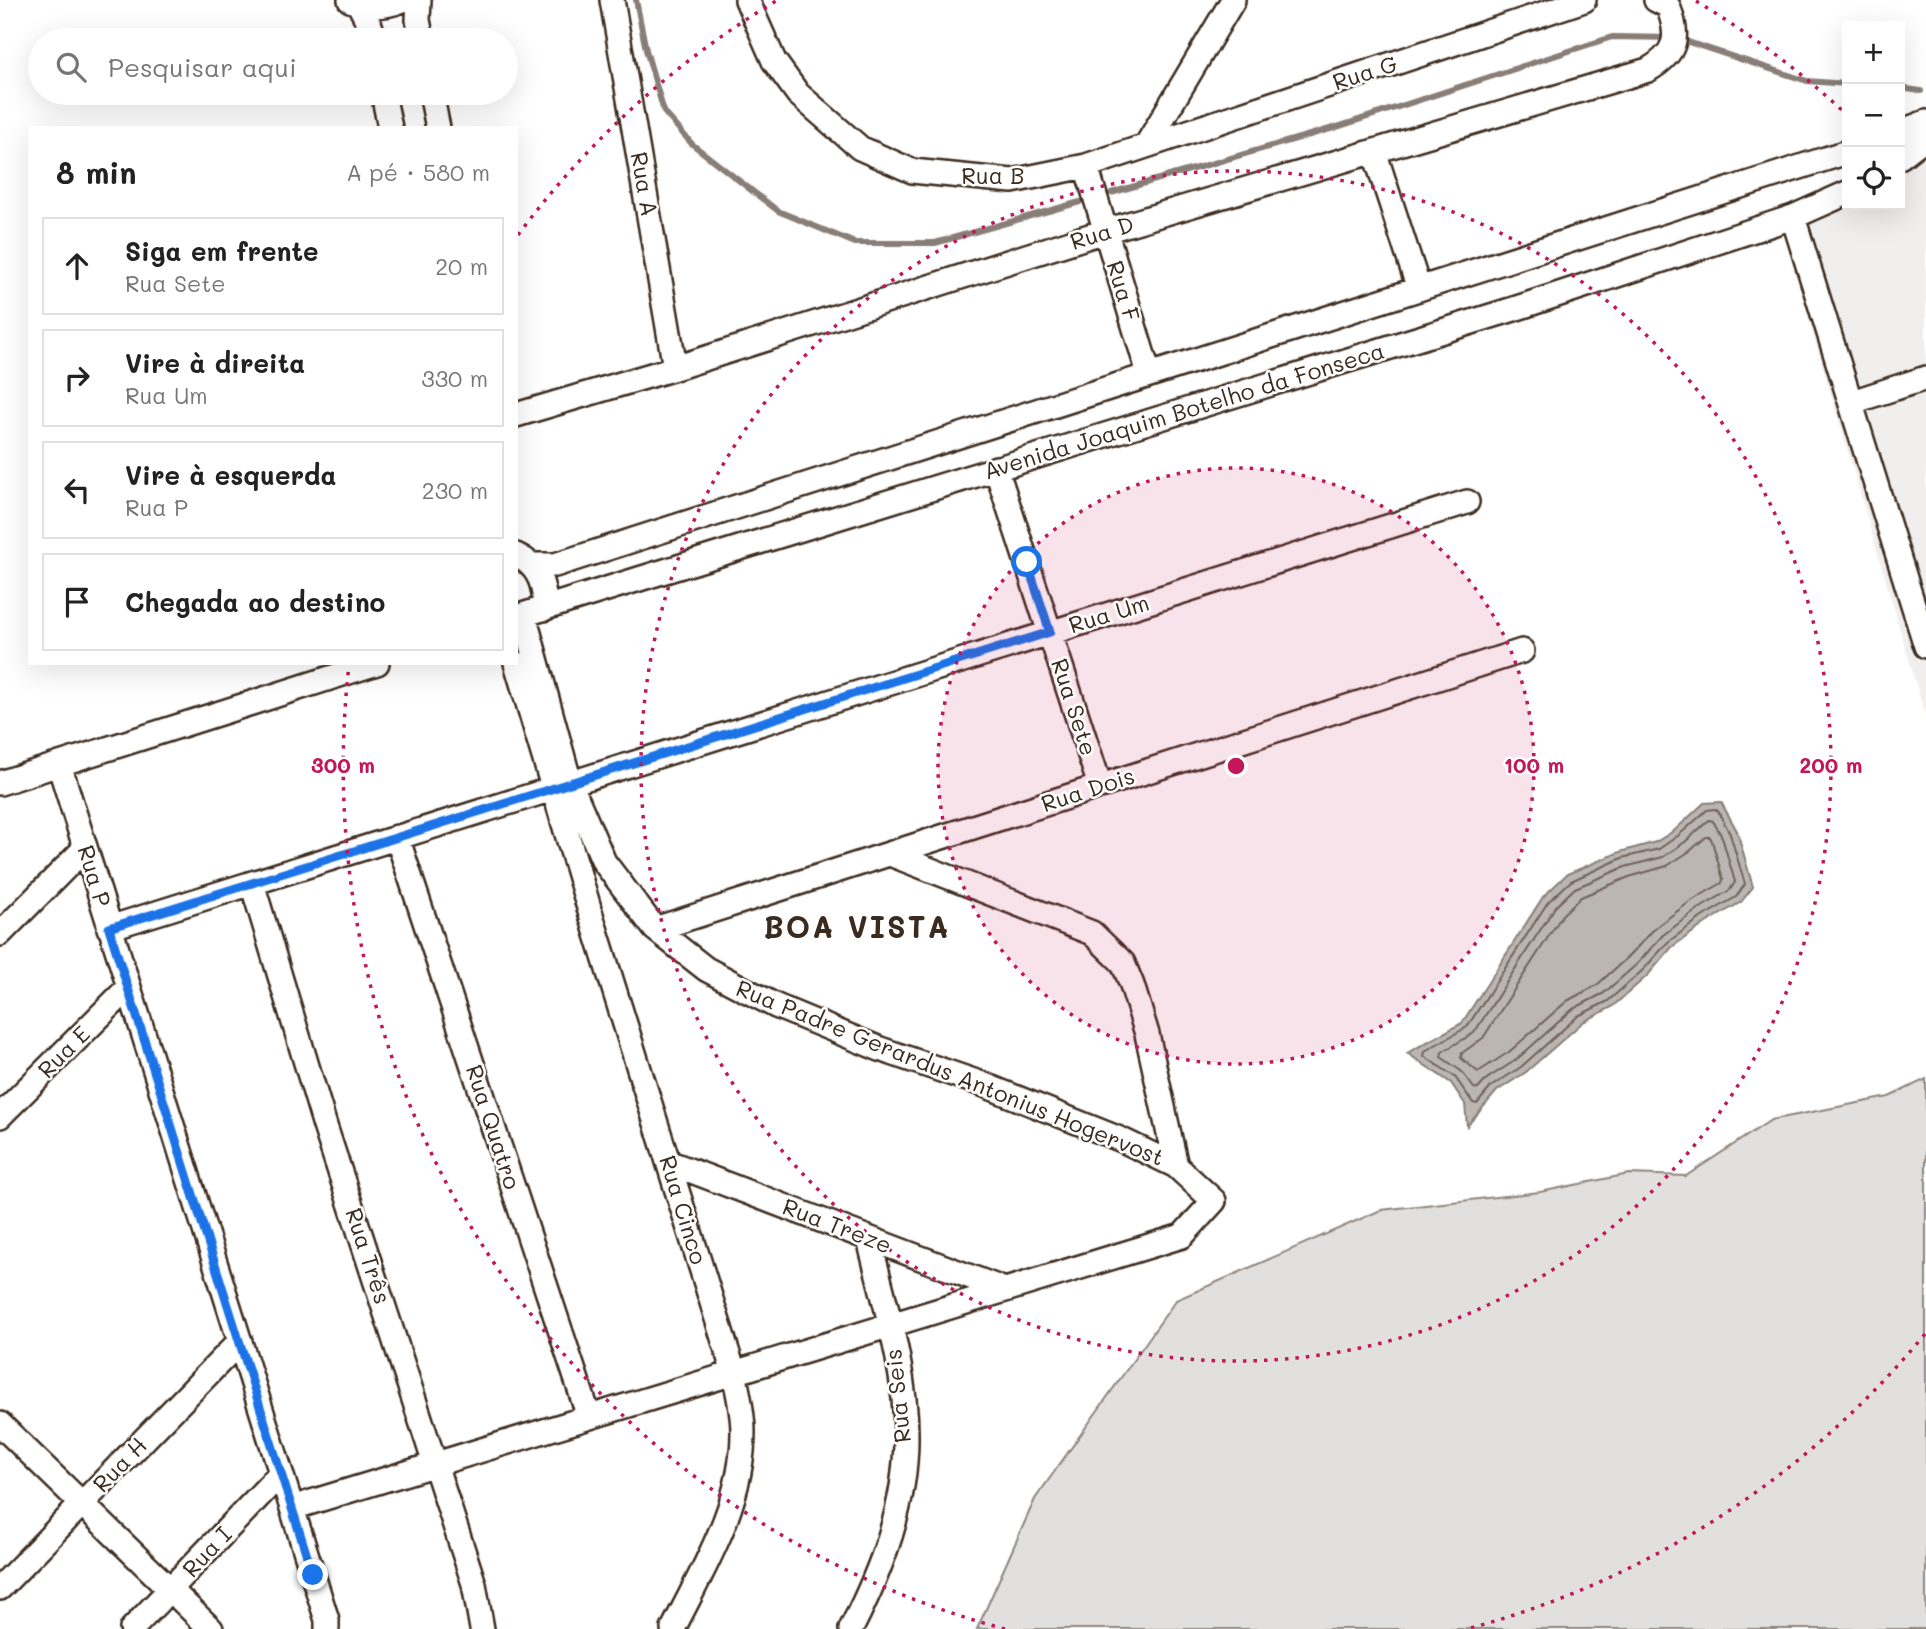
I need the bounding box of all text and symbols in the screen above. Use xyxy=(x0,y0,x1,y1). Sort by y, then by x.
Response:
map controls xyxy=(1842,21,1905,210)
button: + xyxy=(1842,21,1905,84)
search box xyxy=(28,28,518,105)
icon: search xyxy=(52,48,90,86)
street label: Rua G xyxy=(1329,48,1401,97)
text: Pesquisar aqui xyxy=(108,50,297,84)
button: − xyxy=(1842,84,1905,147)
button: locate xyxy=(1842,147,1905,210)
street label: Rua A xyxy=(625,149,665,218)
text: 8 min xyxy=(56,152,137,192)
text: A pé · 580 m xyxy=(346,157,490,187)
street label: Rua B xyxy=(961,160,1025,190)
street label: Rua D xyxy=(1066,208,1137,256)
text: Siga em frente xyxy=(125,234,319,268)
icon: ahead xyxy=(58,247,96,285)
text: 20 m xyxy=(435,251,488,281)
street label: Rua F xyxy=(1101,257,1147,325)
text: Rua Sete xyxy=(125,268,226,298)
street label: Avenida Joaquim Botelho da Fonseca xyxy=(980,335,1388,485)
text: Vire à direita xyxy=(125,346,305,380)
icon: right xyxy=(58,359,96,397)
text: 330 m xyxy=(421,363,488,393)
text: Rua Um xyxy=(125,380,208,410)
text: Vire à esquerda xyxy=(125,458,336,492)
icon: left xyxy=(58,471,96,509)
text: 230 m xyxy=(422,475,488,505)
text: Rua P xyxy=(125,492,188,522)
route start xyxy=(1011,546,1042,577)
icon: arrive xyxy=(58,583,96,621)
text: Chegada ao destino xyxy=(125,585,385,619)
street label: Rua Um xyxy=(1065,587,1153,639)
street label: Rua Sete xyxy=(1045,654,1105,759)
text: 300 m xyxy=(311,751,375,778)
text: 100 m xyxy=(1504,751,1564,778)
text: 200 m xyxy=(1800,751,1862,778)
centre of rings xyxy=(1224,754,1248,778)
street label: Rua Dois xyxy=(1037,760,1138,818)
street label: Rua P xyxy=(71,841,119,910)
district label: BOA VISTA xyxy=(764,906,950,946)
street label: Rua Padre Gerardus Antonius Hogervost xyxy=(732,972,1169,1172)
street label: Rua E xyxy=(31,1019,96,1084)
street label: Rua Quatro xyxy=(460,1061,528,1193)
street label: Rua Cinco xyxy=(653,1152,715,1268)
street label: Rua Treze xyxy=(778,1191,896,1260)
street label: Rua Três xyxy=(339,1204,399,1308)
street label: Rua Seis xyxy=(877,1348,917,1445)
street label: Rua H xyxy=(86,1430,153,1498)
street label: Rua I xyxy=(175,1519,237,1583)
route end xyxy=(297,1559,328,1590)

